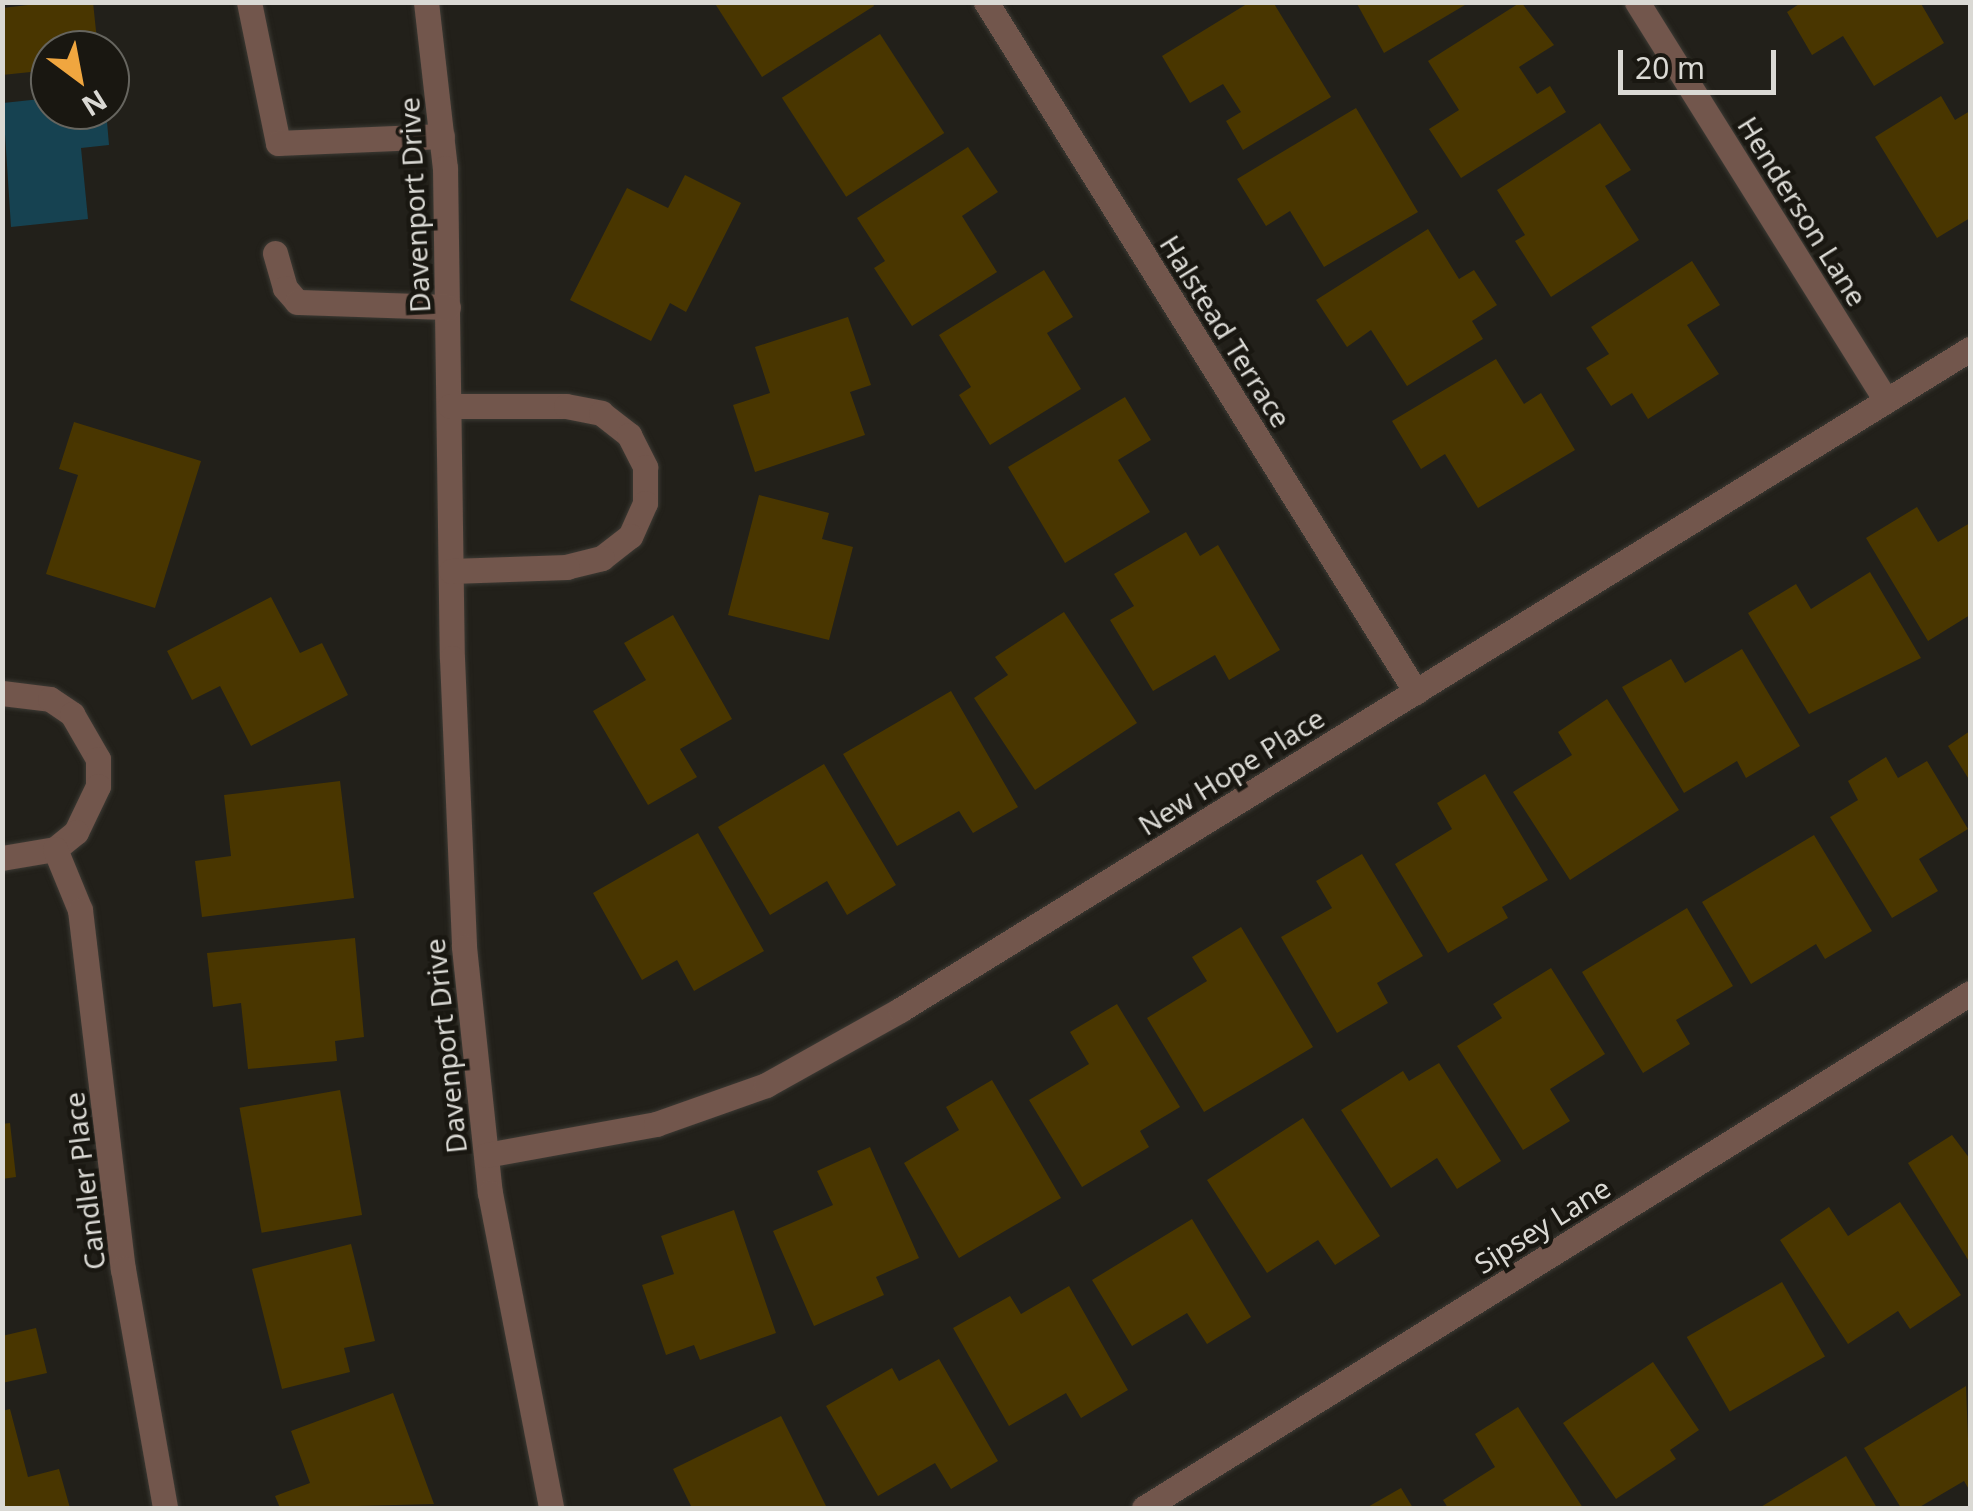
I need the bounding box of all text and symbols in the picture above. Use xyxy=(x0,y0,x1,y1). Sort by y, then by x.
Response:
north arrow xyxy=(30,30,130,130)
scale bar xyxy=(1623,30,1780,92)
text: 20 m xyxy=(1635,47,1705,88)
text: N xyxy=(75,82,115,126)
street label: Davenport Drive xyxy=(392,96,436,314)
street label: Henderson Lane xyxy=(1731,110,1875,312)
street label: Halstead Terrace xyxy=(1153,229,1299,433)
street label: New Hope Place xyxy=(1132,700,1330,842)
street label: Davenport Drive xyxy=(417,937,473,1155)
street label: Candler Place xyxy=(56,1090,112,1272)
street label: Sipsey Lane xyxy=(1468,1170,1616,1280)

